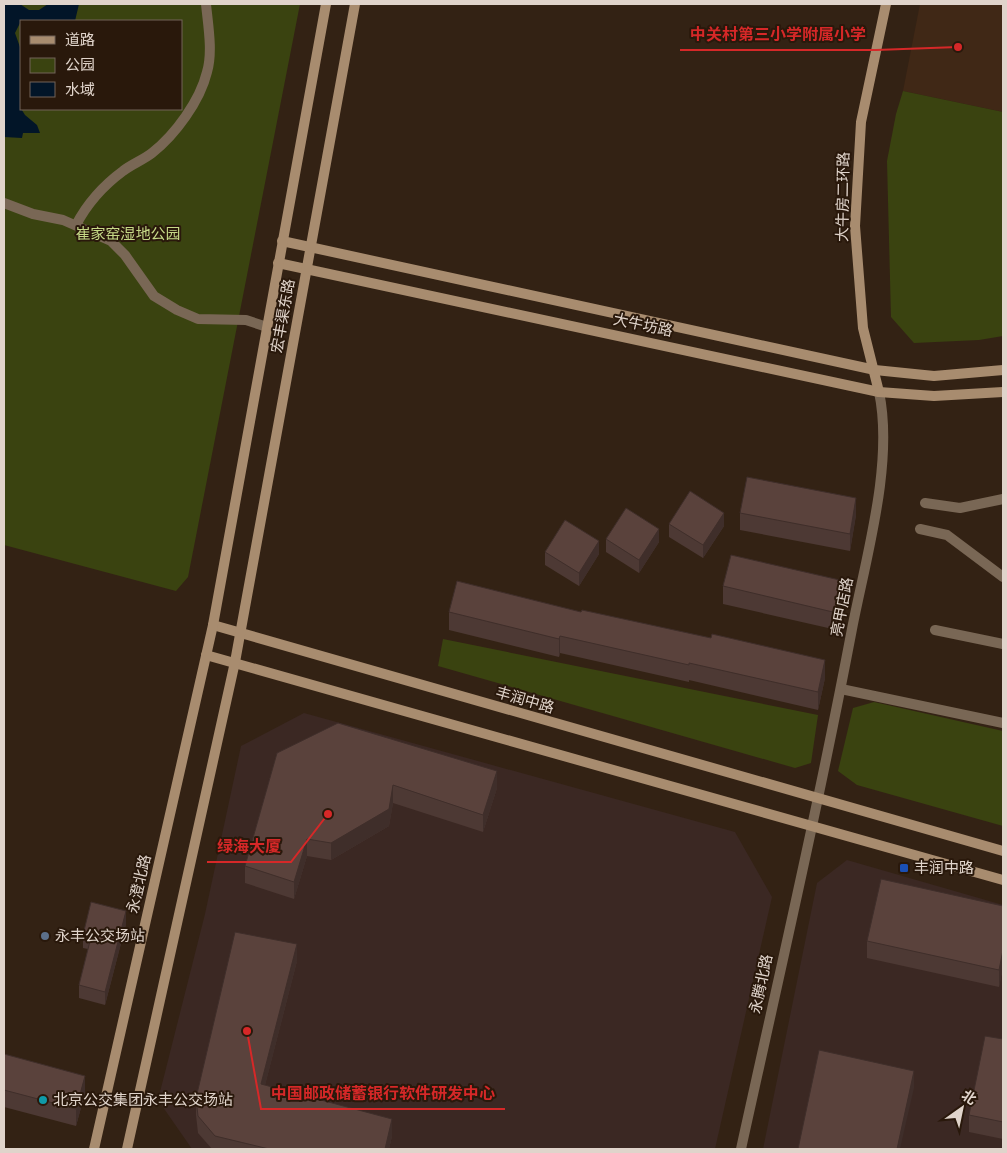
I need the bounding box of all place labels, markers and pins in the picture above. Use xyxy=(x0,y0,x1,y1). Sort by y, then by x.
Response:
callout: 中关村第三小学附属小学 xyxy=(680,19,876,50)
callout: 绿海大厦 xyxy=(207,831,291,862)
place label: 丰润中路 xyxy=(914,859,974,877)
marker: 丰润中路 xyxy=(898,862,910,874)
place label: 永丰公交场站 xyxy=(55,927,145,945)
marker: 永丰公交场站 xyxy=(39,930,51,942)
callout: 中国邮政储蓄银行软件研发中心 xyxy=(261,1078,505,1109)
place label: 北京公交集团永丰公交场站 xyxy=(53,1091,233,1109)
marker: 北京公交集团永丰公交场站 xyxy=(37,1094,49,1106)

